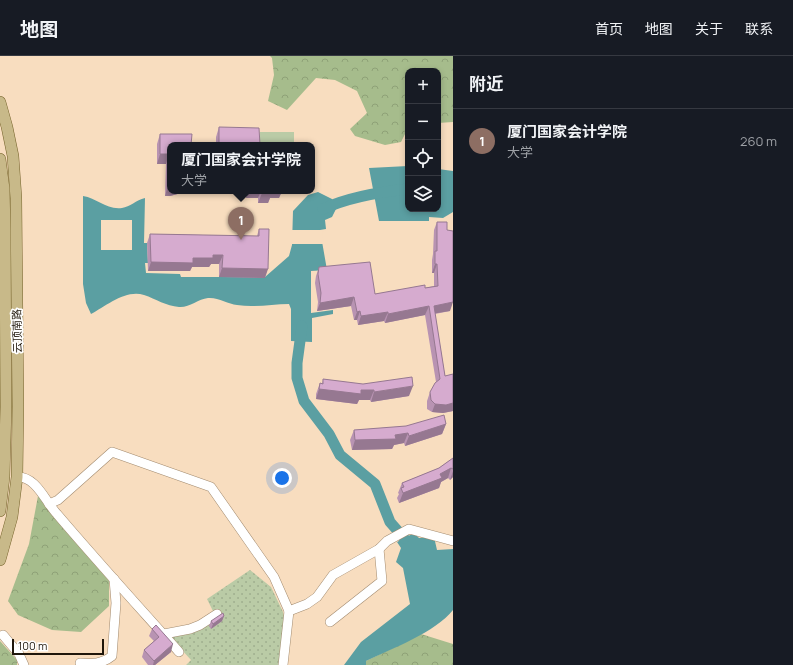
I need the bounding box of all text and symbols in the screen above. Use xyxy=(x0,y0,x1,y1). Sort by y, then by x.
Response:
text: 地图 xyxy=(20,16,58,42)
text: 首页 xyxy=(595,19,623,38)
text: 地图 xyxy=(645,19,673,38)
text: 关于 xyxy=(695,19,723,38)
text: 联系 xyxy=(745,19,773,38)
map controls xyxy=(405,68,441,212)
button: + xyxy=(405,68,441,104)
text: 附近 xyxy=(469,72,503,95)
button: − xyxy=(405,104,441,140)
text: 厦门国家会计学院 xyxy=(507,121,627,142)
text: 1 xyxy=(479,132,485,150)
text: 260 m xyxy=(740,132,777,150)
button: locate xyxy=(405,140,441,176)
popup xyxy=(167,142,315,194)
text: 大学 xyxy=(507,143,533,161)
text: 厦门国家会计学院 xyxy=(181,149,301,170)
text: 大学 xyxy=(181,171,207,189)
button: layers xyxy=(405,176,441,212)
pin: 1 xyxy=(228,207,254,240)
street label: 云顶南路 xyxy=(9,309,24,353)
your location xyxy=(272,468,292,488)
scale bar xyxy=(12,637,104,656)
text: 100 m xyxy=(18,638,47,653)

